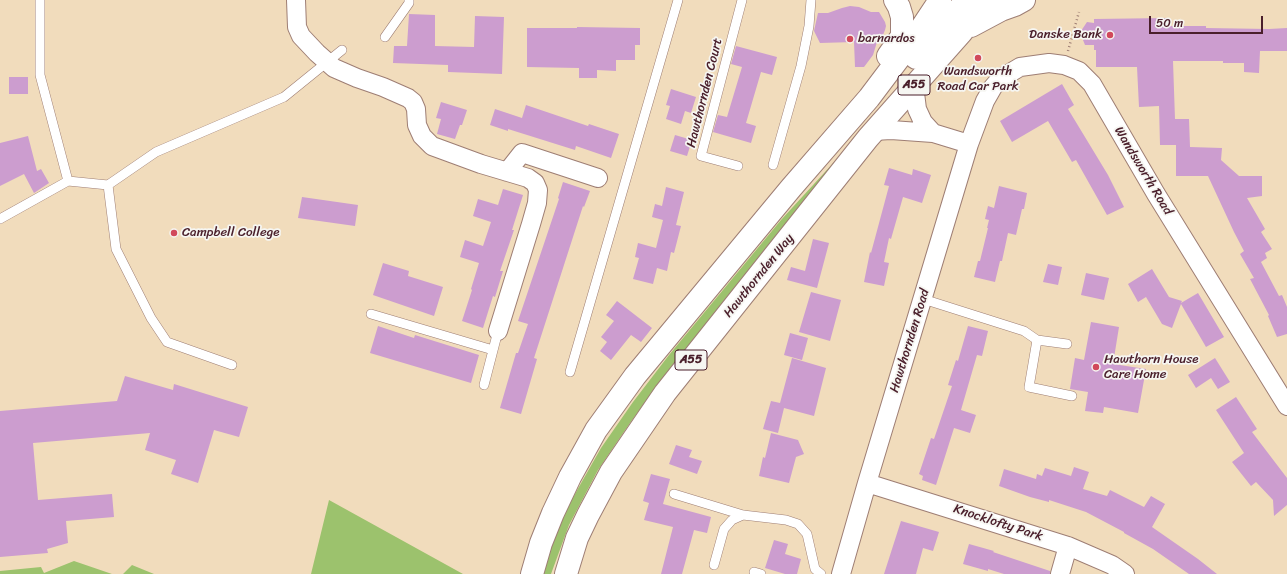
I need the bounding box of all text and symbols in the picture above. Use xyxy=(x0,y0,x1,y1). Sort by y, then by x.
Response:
scale bar xyxy=(1151,8,1265,34)
text: 50 m xyxy=(1156,12,1183,34)
place label: Danske Bank xyxy=(1029,27,1102,43)
marker: Danske Bank xyxy=(1105,30,1115,40)
place label: barnardos xyxy=(858,31,915,47)
marker: barnardos xyxy=(845,34,855,44)
street label: Hawthornden Court xyxy=(684,37,726,149)
marker: Wandsworth Road Car Park xyxy=(973,53,983,63)
place label: Wandsworth Road Car Park xyxy=(937,64,1019,95)
road number: A55 xyxy=(898,75,930,95)
street label: Wandsworth Road xyxy=(1111,124,1175,218)
place label: Campbell College xyxy=(182,225,280,241)
marker: Campbell College xyxy=(169,228,179,238)
street label: Hawthornden Way xyxy=(721,231,797,321)
street label: Hawthornden Road xyxy=(887,287,933,395)
road number: A55 xyxy=(675,350,707,370)
place label: Hawthorn House Care Home xyxy=(1104,352,1199,383)
marker: Hawthorn House Care Home xyxy=(1091,362,1101,372)
street label: Knocklofty Park xyxy=(951,501,1045,545)

